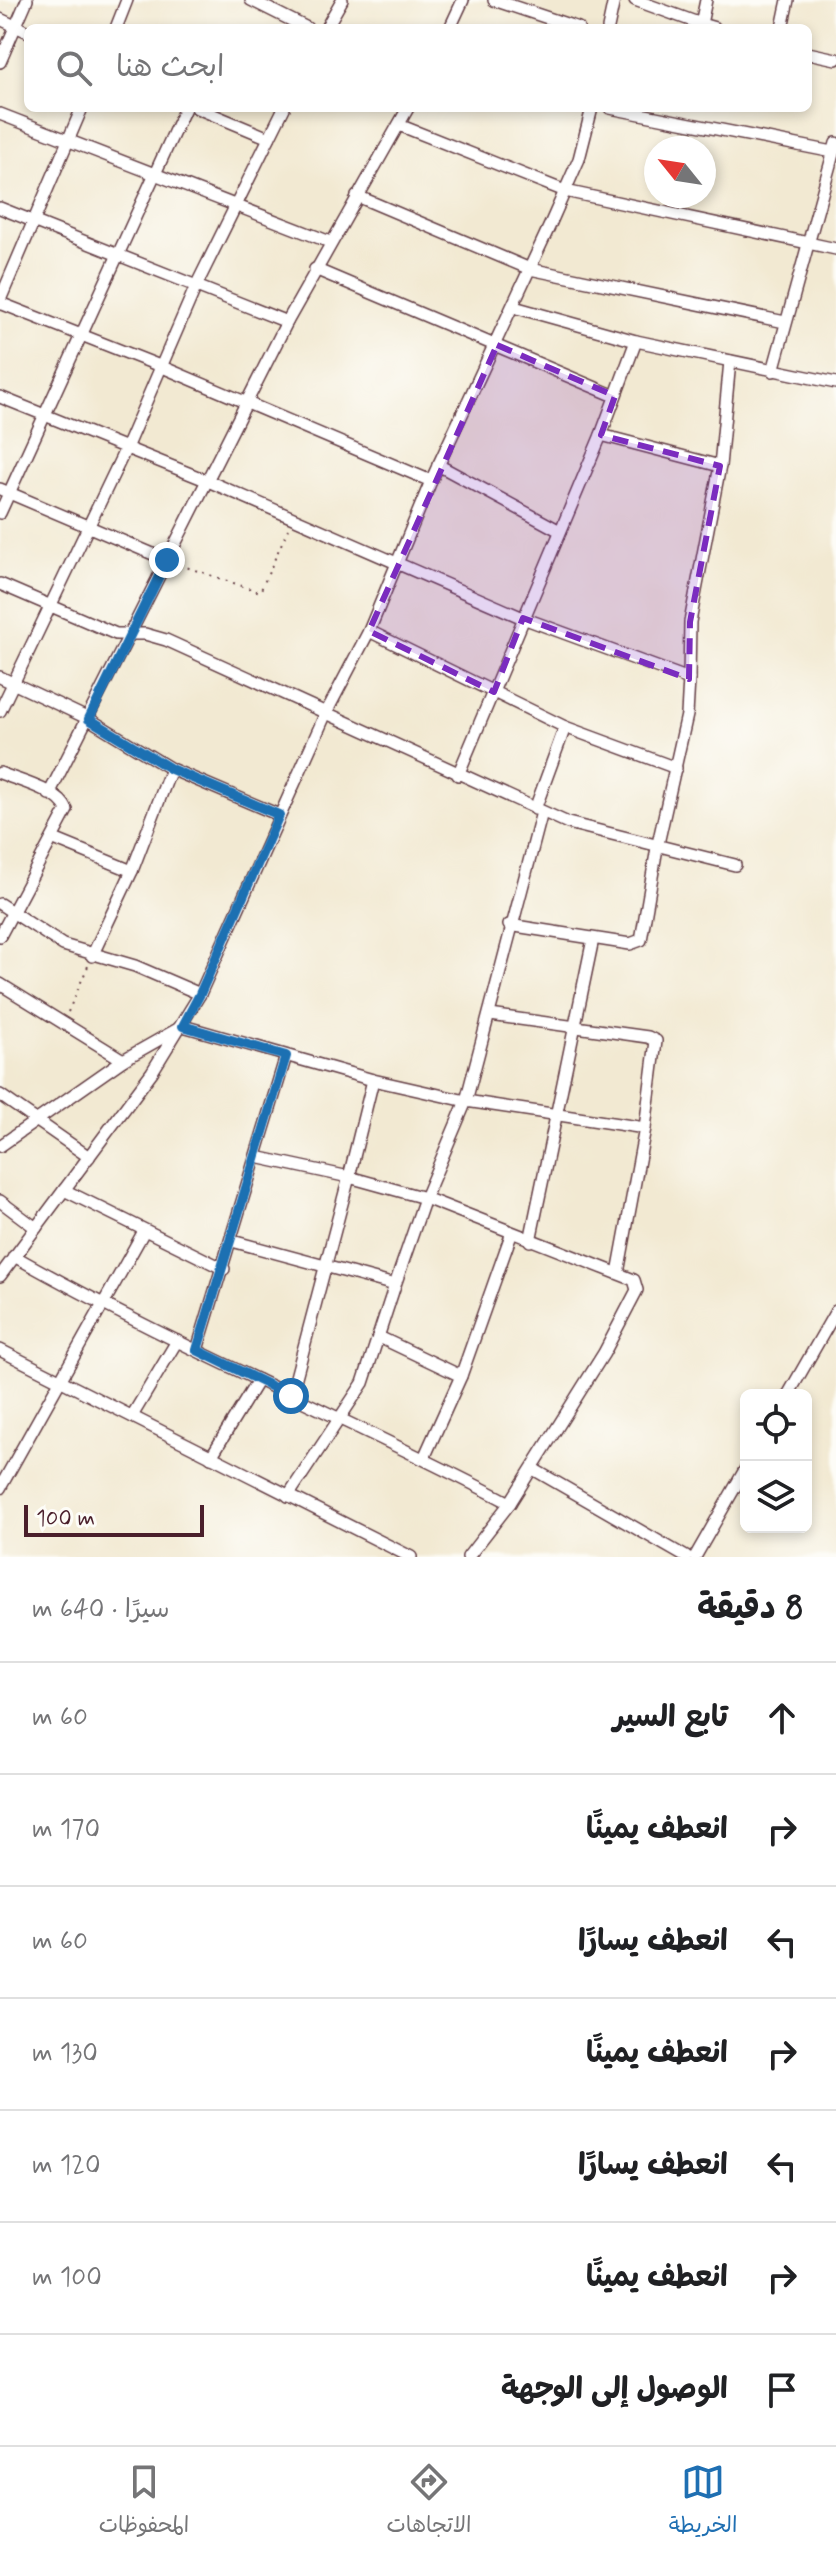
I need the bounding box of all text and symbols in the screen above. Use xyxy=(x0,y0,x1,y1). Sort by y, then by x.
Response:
search box xyxy=(24,24,812,112)
icon: search xyxy=(52,46,96,90)
text: ابحث هنا xyxy=(116,48,224,87)
north arrow xyxy=(644,136,716,208)
route end xyxy=(149,542,185,578)
route start xyxy=(273,1378,309,1414)
map controls xyxy=(740,1389,812,1533)
button: locate xyxy=(740,1389,812,1461)
button: layers xyxy=(740,1461,812,1533)
scale bar xyxy=(24,1501,204,1537)
text: 100 m xyxy=(36,1505,95,1533)
text: 8 دقيقة xyxy=(697,1586,804,1631)
text: سيرًا · 640 m xyxy=(32,1593,170,1627)
icon: ahead xyxy=(760,1696,804,1740)
text: تابع السير xyxy=(613,1698,728,1737)
text: 60 m xyxy=(32,1701,88,1735)
icon: right xyxy=(760,1808,804,1852)
text: انعطف يمينًا xyxy=(586,1810,728,1849)
text: 170 m xyxy=(32,1813,100,1847)
icon: left xyxy=(760,1920,804,1964)
text: انعطف يسارًا xyxy=(578,1922,728,1961)
text: 60 m xyxy=(32,1925,88,1959)
icon: right xyxy=(760,2032,804,2076)
text: انعطف يمينًا xyxy=(586,2034,728,2073)
text: 130 m xyxy=(32,2037,98,2071)
icon: left xyxy=(760,2144,804,2188)
text: انعطف يسارًا xyxy=(578,2146,728,2185)
text: 120 m xyxy=(32,2149,101,2183)
icon: right xyxy=(760,2256,804,2300)
text: انعطف يمينًا xyxy=(586,2258,728,2297)
text: 100 m xyxy=(32,2261,102,2295)
icon: arrive xyxy=(760,2368,804,2412)
text: الوصول إلى الوجهة xyxy=(501,2370,728,2409)
tab: المحفوظات xyxy=(99,2460,189,2544)
tab: الاتجاهات xyxy=(387,2460,471,2544)
tab: الخريطة xyxy=(669,2460,737,2544)

